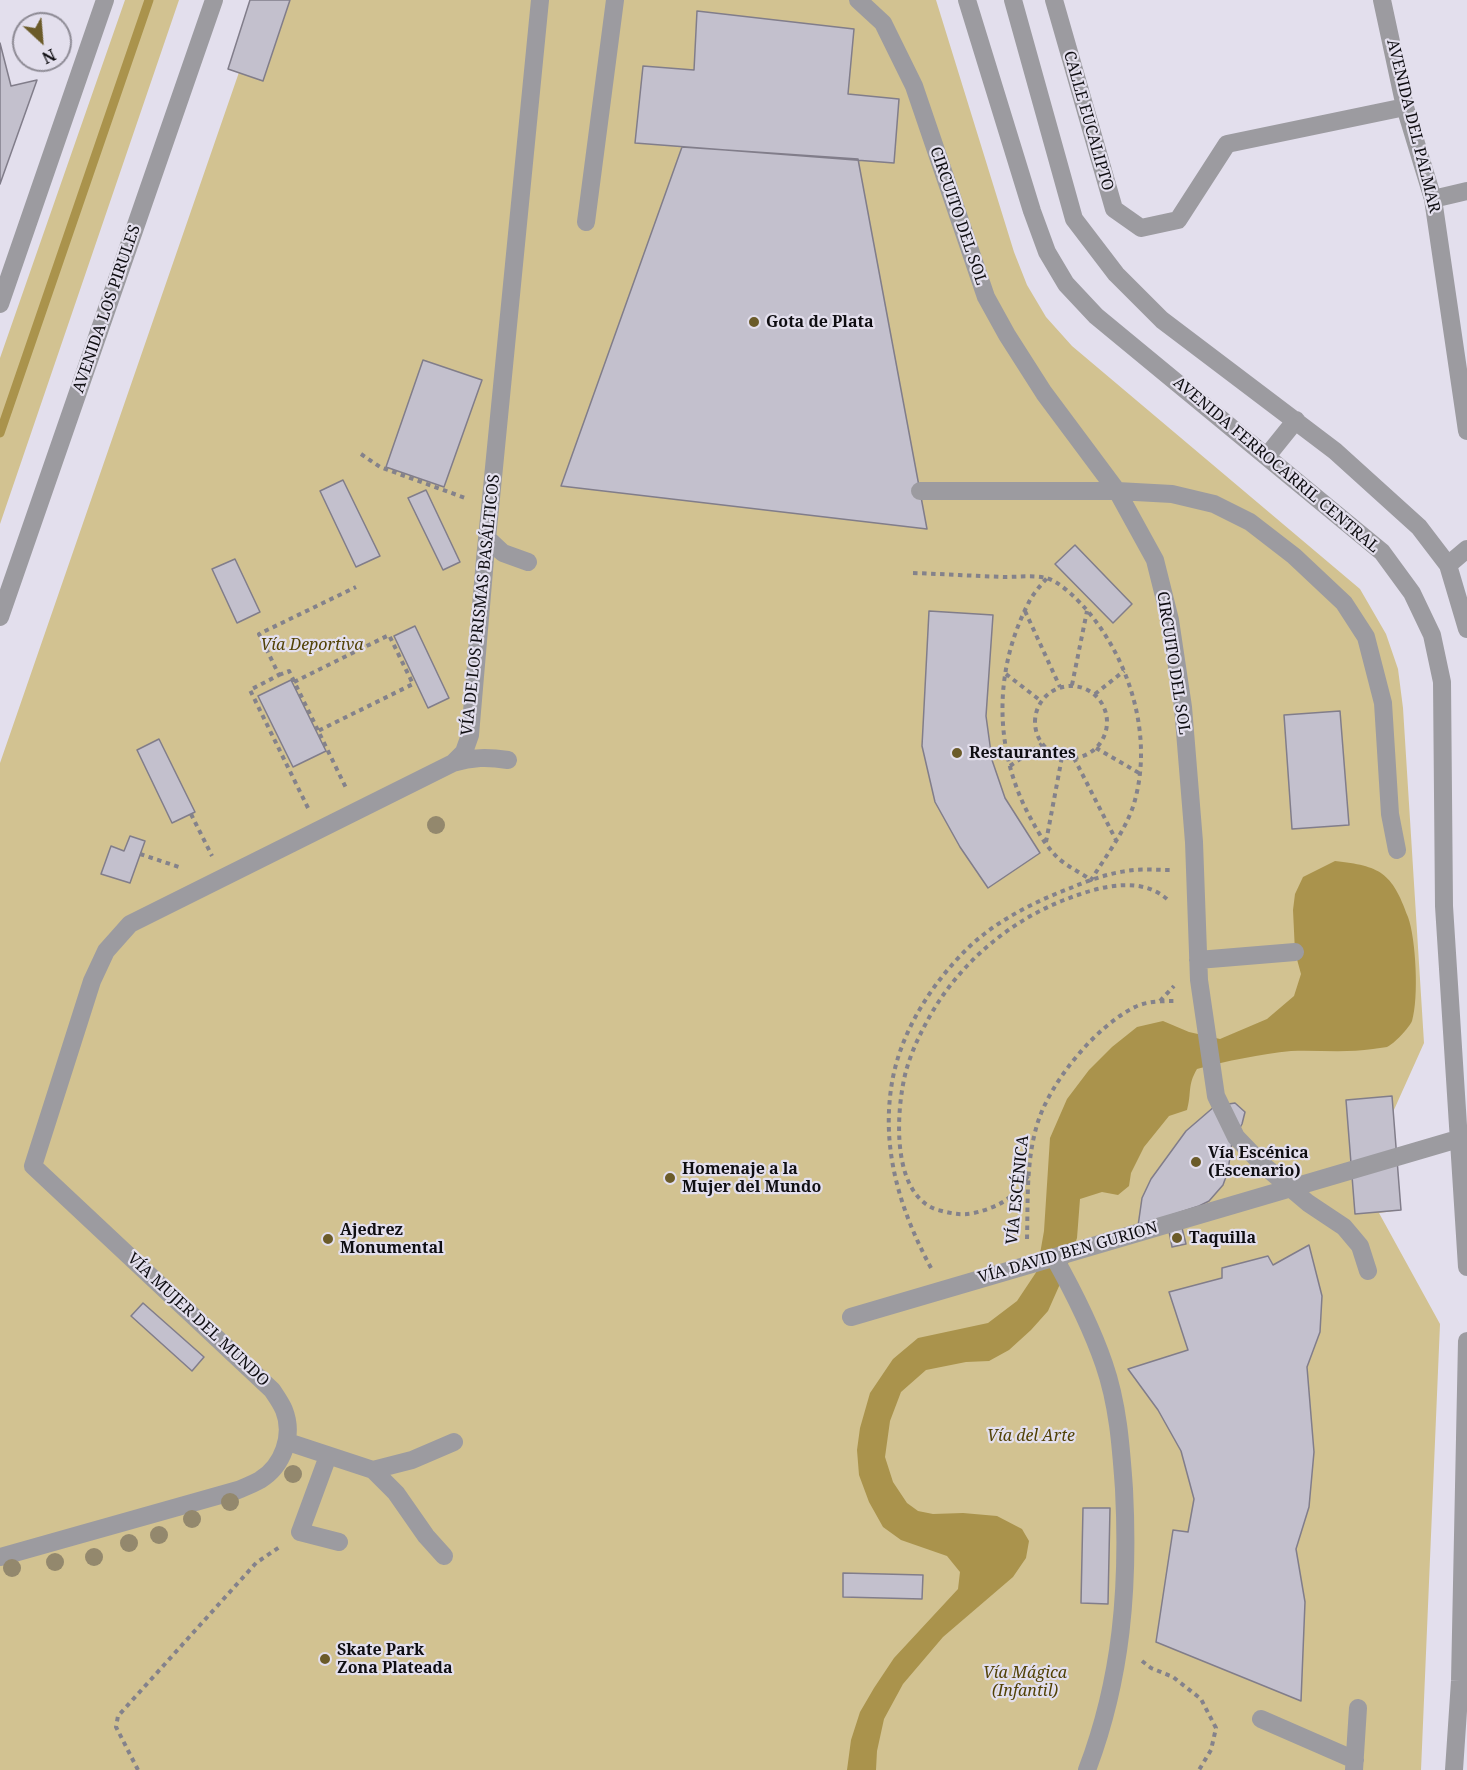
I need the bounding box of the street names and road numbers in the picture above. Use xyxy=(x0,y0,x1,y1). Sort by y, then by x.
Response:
street label: AVENIDA DEL PALMAR xyxy=(1382,37,1444,215)
street label: CALLE EUCALIPTO xyxy=(1059,49,1117,193)
street label: CIRCUITO DEL SOL xyxy=(925,144,991,288)
street label: AVENIDA LOS PIRULES xyxy=(69,223,145,395)
street label: AVENIDA FERROCARRIL CENTRAL xyxy=(1169,373,1383,557)
street label: VÍA DE LOS PRISMAS BASÁLTICOS xyxy=(458,473,504,737)
street label: CIRCUITO DEL SOL xyxy=(1152,590,1194,736)
street label: VÍA ESCÉNICA xyxy=(1003,1134,1033,1246)
street label: VÍA DAVID BEN GURION xyxy=(976,1218,1160,1288)
street label: VÍA MUJER DEL MUNDO xyxy=(123,1249,273,1391)

